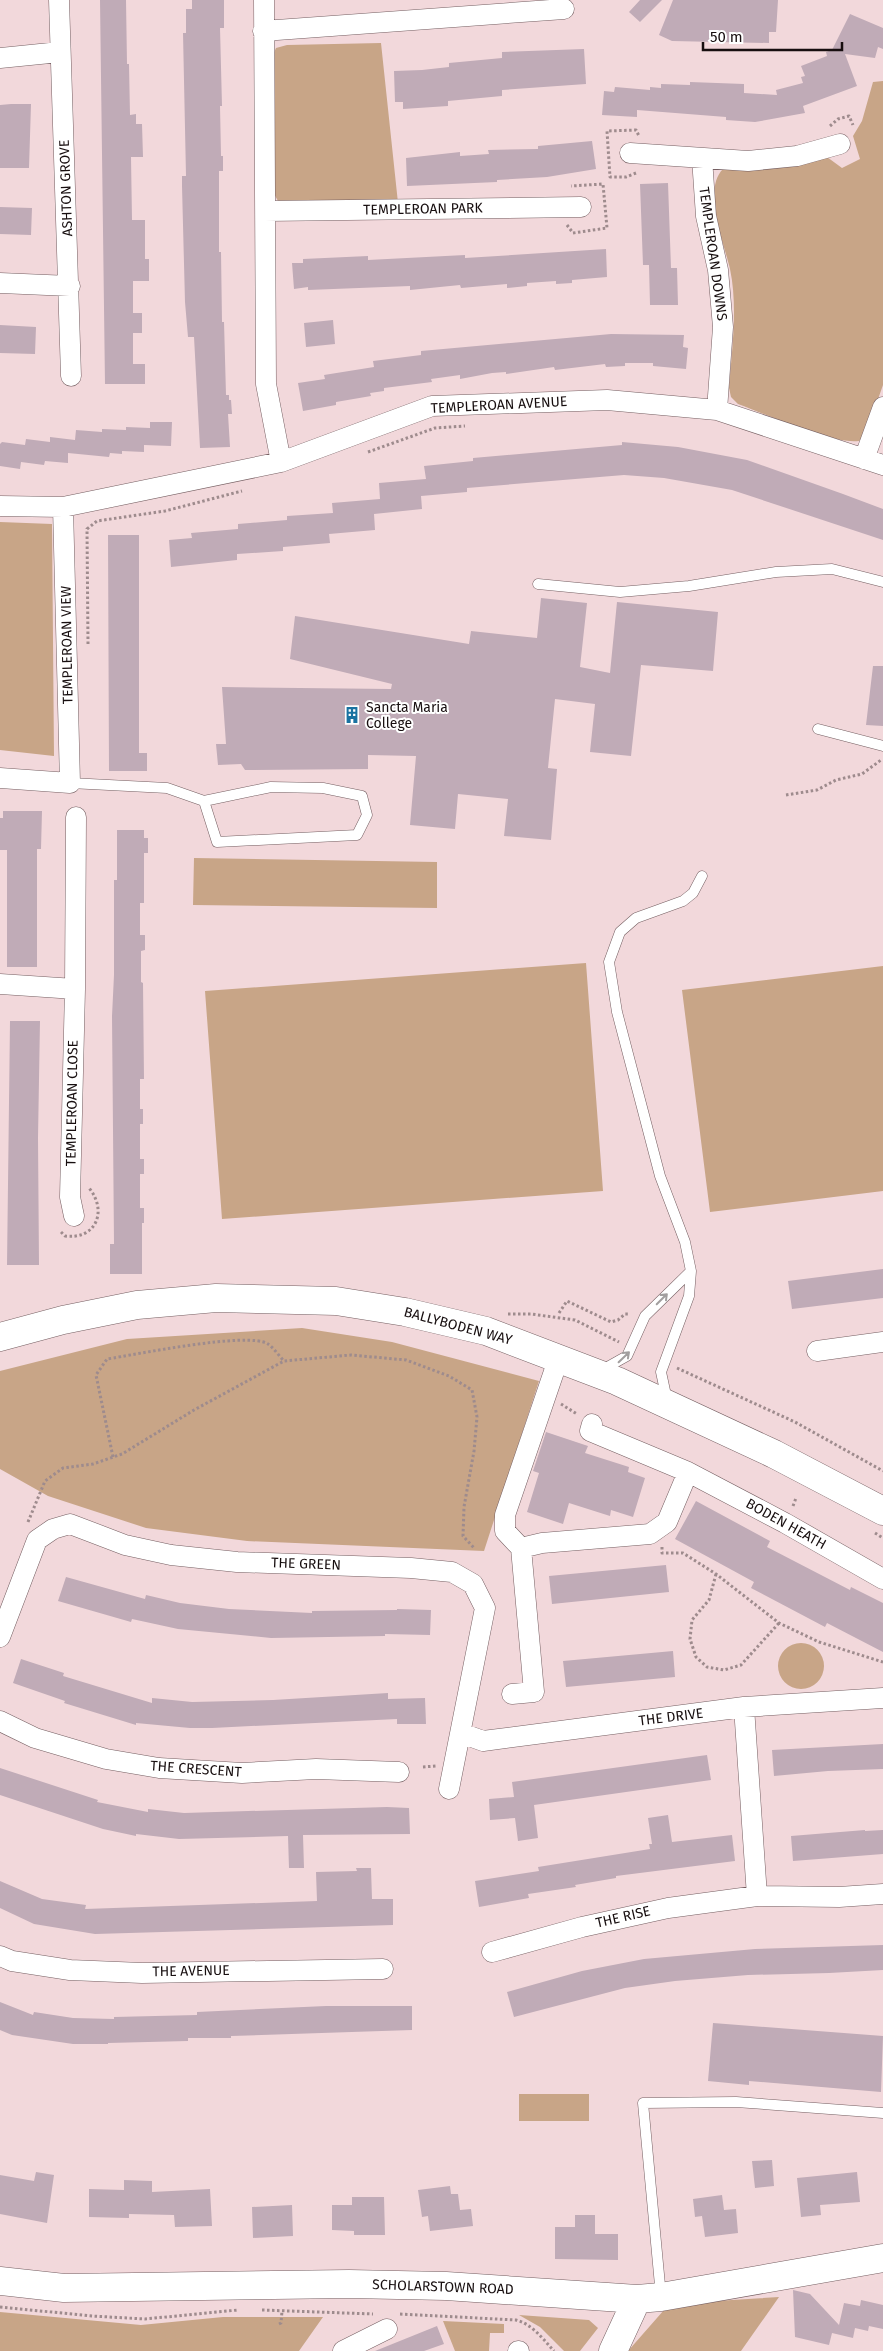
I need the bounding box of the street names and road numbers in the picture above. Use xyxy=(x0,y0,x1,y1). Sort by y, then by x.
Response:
street label: ASHTON GROVE xyxy=(56,139,76,237)
street label: TEMPLEROAN DOWNS xyxy=(695,186,731,322)
street label: TEMPLEROAN PARK xyxy=(363,199,484,219)
street label: TEMPLEROAN AVENUE xyxy=(430,393,568,417)
street label: TEMPLEROAN VIEW xyxy=(57,585,77,704)
street label: TEMPLEROAN CLOSE xyxy=(62,1040,82,1166)
street label: BALLYBODEN WAY xyxy=(402,1303,514,1349)
street label: BODEN HEATH xyxy=(743,1495,829,1553)
street label: THE GREEN xyxy=(271,1554,341,1574)
street label: THE DRIVE xyxy=(638,1705,704,1729)
street label: THE CRESCENT xyxy=(150,1757,243,1781)
street label: THE RISE xyxy=(594,1902,652,1932)
street label: THE AVENUE xyxy=(152,1962,230,1980)
street label: SCHOLARSTOWN ROAD xyxy=(372,2276,514,2298)

